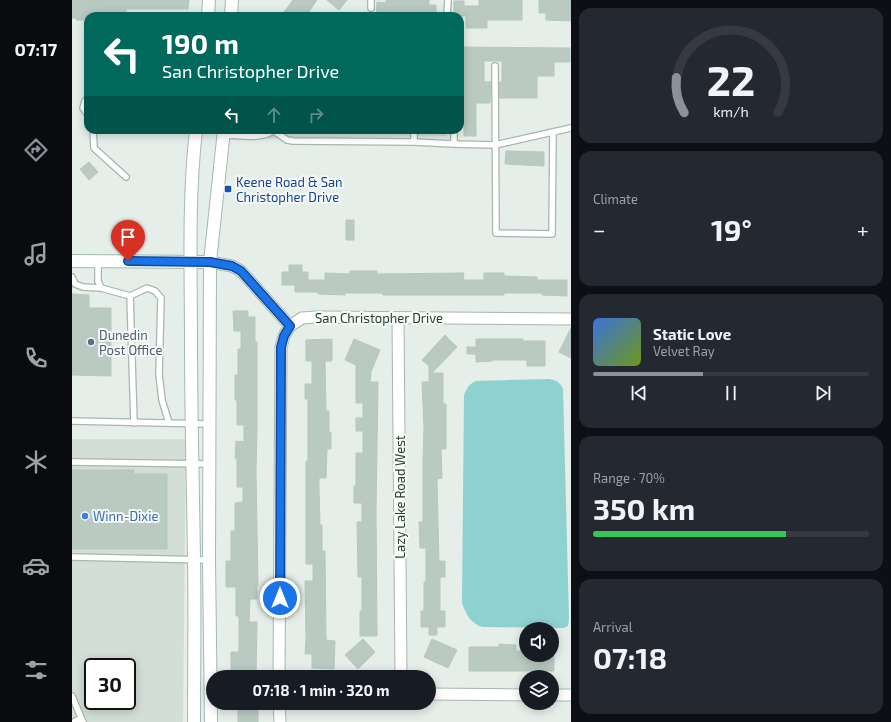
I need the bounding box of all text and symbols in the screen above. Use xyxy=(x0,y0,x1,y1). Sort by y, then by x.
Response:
text: 190 m xyxy=(162,26,239,60)
icon: left xyxy=(96,28,148,80)
text: 07:17 xyxy=(15,38,57,60)
text: 22 xyxy=(707,54,755,104)
text: San Christopher Drive xyxy=(162,60,339,82)
text: km/h xyxy=(713,103,749,120)
icon: left xyxy=(221,104,243,126)
icon: ahead xyxy=(263,104,285,126)
icon: right xyxy=(305,104,327,126)
icon: directions xyxy=(22,136,50,164)
place label: Keene Road & San Christopher Drive xyxy=(236,174,343,205)
marker: Keene Road & San Christopher Drive xyxy=(223,184,233,194)
text: Climate xyxy=(593,191,638,207)
text: 19° xyxy=(711,211,752,247)
text: − xyxy=(593,216,606,242)
text: + xyxy=(857,216,869,242)
pin xyxy=(111,220,145,261)
icon: arrive xyxy=(117,226,139,248)
icon: music xyxy=(22,240,50,268)
street label: San Christopher Drive xyxy=(315,310,443,326)
text: Static Love xyxy=(653,325,731,343)
place label: Dunedin Post Office xyxy=(99,327,162,358)
marker: Dunedin Post Office xyxy=(86,337,96,347)
text: Velvet Ray xyxy=(653,343,715,359)
icon: phone xyxy=(22,344,50,372)
icon: previous xyxy=(628,382,650,404)
icon: pause xyxy=(720,382,742,404)
icon: next xyxy=(812,382,834,404)
street label: Lazy Lake Road West xyxy=(392,435,408,559)
icon: climate xyxy=(22,448,50,476)
text: Range · 70% xyxy=(593,470,665,486)
text: 350 km xyxy=(593,490,695,526)
place label: Winn-Dixie xyxy=(93,508,158,524)
marker: Winn-Dixie xyxy=(80,511,90,521)
icon: car xyxy=(22,552,50,580)
position arrow xyxy=(259,577,301,619)
text: Arrival xyxy=(593,619,633,635)
map controls xyxy=(519,622,559,710)
button: sound xyxy=(519,622,559,662)
text: 07:18 xyxy=(593,639,667,675)
icon: filters xyxy=(22,656,50,684)
speed limit sign: 30 xyxy=(84,658,136,710)
button: layers xyxy=(519,670,559,710)
text: 07:18 · 1 min · 320 m xyxy=(253,681,389,699)

